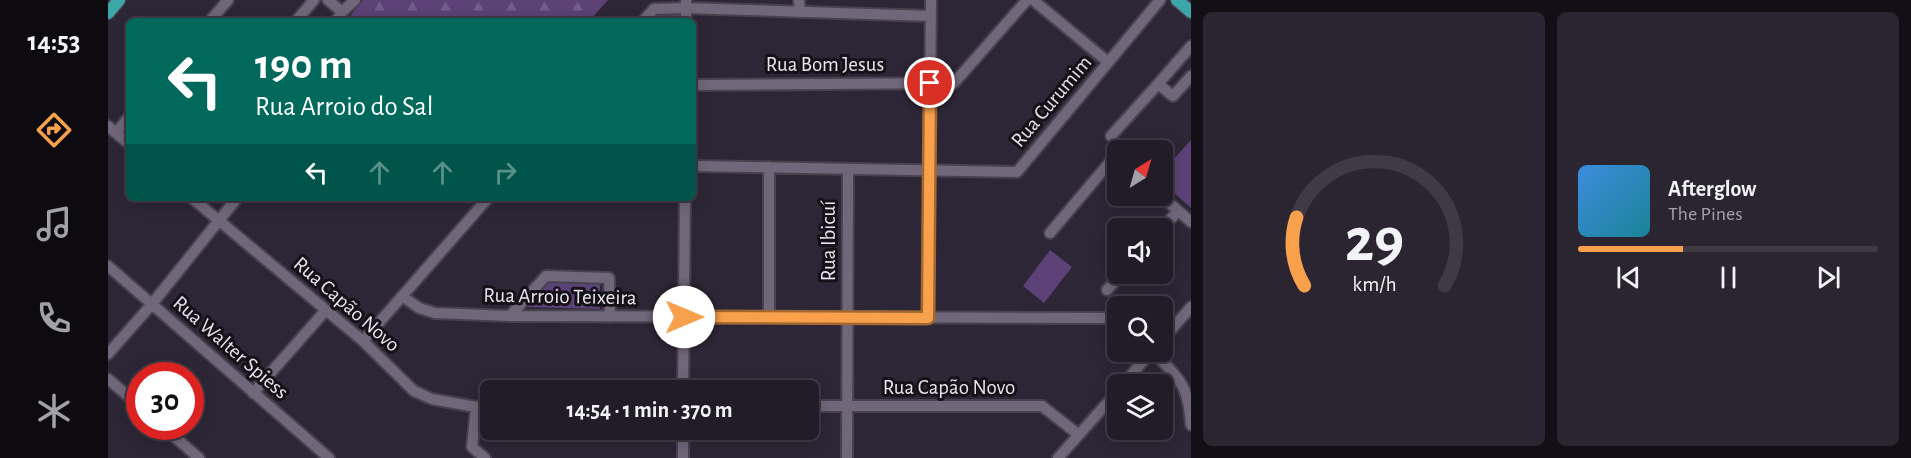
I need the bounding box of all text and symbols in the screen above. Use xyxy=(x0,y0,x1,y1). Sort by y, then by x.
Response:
text: 14:53 xyxy=(28,28,80,55)
icon: left xyxy=(156,42,234,120)
text: 190 m xyxy=(255,44,353,86)
street label: Rua Curumim xyxy=(1007,52,1095,151)
street label: Rua Bom Jesus xyxy=(766,54,884,75)
pin xyxy=(904,57,955,108)
icon: arrive xyxy=(913,66,946,99)
text: Rua Arroio do Sal xyxy=(255,93,433,120)
icon: directions xyxy=(33,109,75,151)
north arrow xyxy=(1107,140,1173,206)
map controls xyxy=(1107,140,1173,440)
icon: left xyxy=(300,156,333,189)
icon: ahead xyxy=(363,156,396,189)
icon: ahead xyxy=(426,156,459,189)
icon: right xyxy=(489,156,522,189)
text: Afterglow xyxy=(1668,178,1756,200)
street label: Rua Ibicuí xyxy=(818,200,839,281)
icon: music xyxy=(33,203,75,245)
text: The Pines xyxy=(1668,204,1743,224)
text: 29 xyxy=(1344,210,1404,272)
button: sound xyxy=(1107,218,1173,284)
street label: Rua Capão Novo xyxy=(290,253,404,356)
icon: previous xyxy=(1612,261,1645,294)
icon: pause xyxy=(1712,261,1745,294)
icon: next xyxy=(1812,261,1845,294)
text: km/h xyxy=(1352,274,1396,295)
street label: Rua Arroio Teixeira xyxy=(483,285,637,308)
position arrow xyxy=(652,285,716,349)
street label: Rua Walter Spiess xyxy=(169,292,292,403)
button: search xyxy=(1107,296,1173,362)
icon: phone xyxy=(33,297,75,339)
speed limit sign: 30 xyxy=(126,362,204,440)
button: layers xyxy=(1107,374,1173,440)
street label: Rua Capão Novo xyxy=(883,377,1015,398)
icon: climate xyxy=(33,390,75,432)
text: 14:54 · 1 min · 370 m xyxy=(567,399,732,421)

